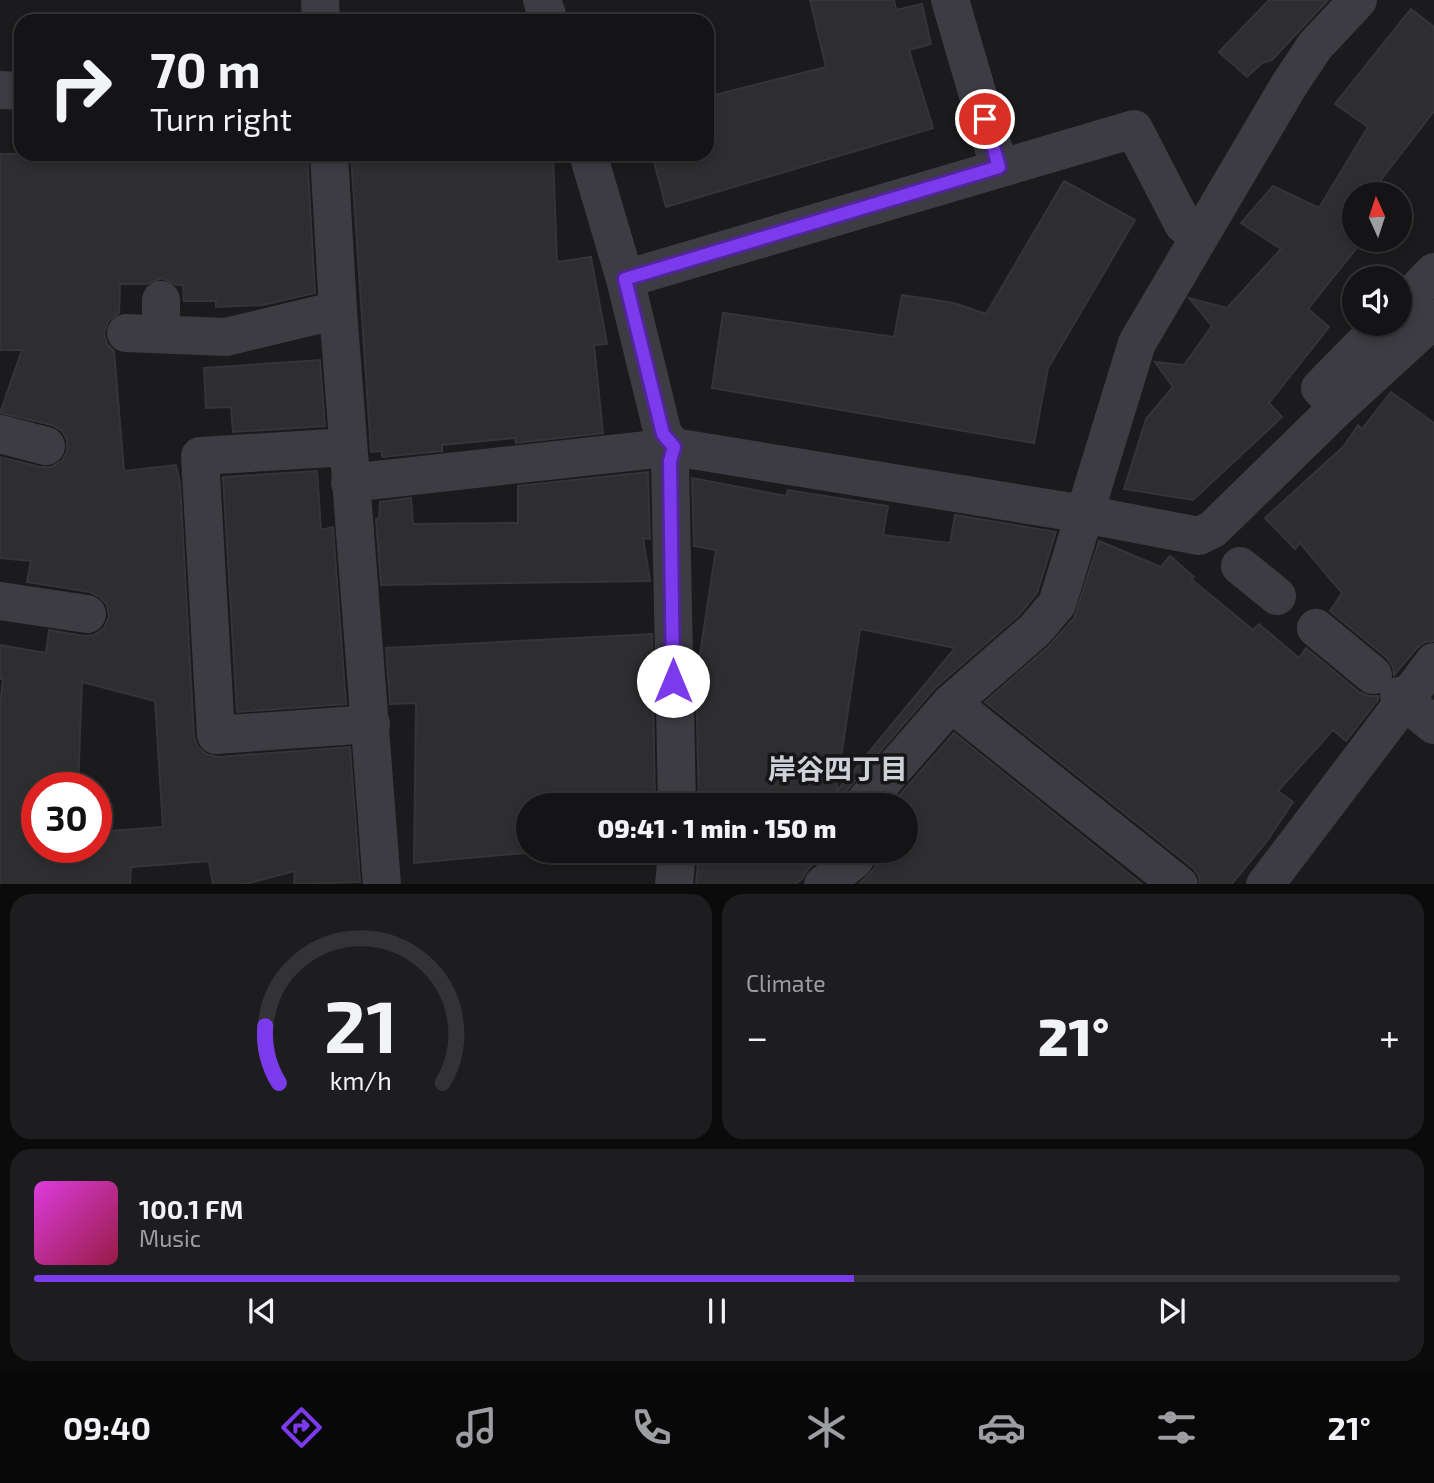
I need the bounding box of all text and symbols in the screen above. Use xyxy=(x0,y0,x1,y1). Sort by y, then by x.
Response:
text: 70 m xyxy=(150,39,261,98)
icon: right xyxy=(35,42,126,133)
pin xyxy=(955,89,1015,149)
text: Turn right xyxy=(150,99,292,137)
icon: arrive xyxy=(966,100,1004,138)
north arrow xyxy=(1342,182,1412,252)
map controls xyxy=(1342,182,1412,336)
button: sound xyxy=(1342,266,1412,336)
position arrow xyxy=(636,644,710,718)
district label: 岸谷四丁目 xyxy=(768,751,908,785)
speed limit sign: 30 xyxy=(21,772,112,863)
text: 09:41 · 1 min · 150 m xyxy=(598,812,836,843)
text: Climate xyxy=(746,969,826,997)
text: 21 xyxy=(324,980,398,1068)
text: 21° xyxy=(1038,1004,1109,1066)
text: − xyxy=(746,1013,768,1059)
text: + xyxy=(1379,1013,1400,1059)
text: km/h xyxy=(330,1064,392,1094)
text: 100.1 FM xyxy=(139,1193,243,1224)
text: Music xyxy=(139,1224,201,1252)
icon: previous xyxy=(243,1292,281,1330)
icon: pause xyxy=(698,1292,736,1330)
icon: next xyxy=(1153,1292,1191,1330)
icon: directions xyxy=(277,1403,326,1452)
icon: music xyxy=(452,1403,501,1452)
icon: phone xyxy=(627,1403,676,1452)
icon: climate xyxy=(802,1403,851,1452)
icon: car xyxy=(977,1403,1026,1452)
icon: filters xyxy=(1152,1403,1201,1452)
text: 09:40 xyxy=(63,1408,151,1446)
text: 21° xyxy=(1327,1408,1371,1446)

